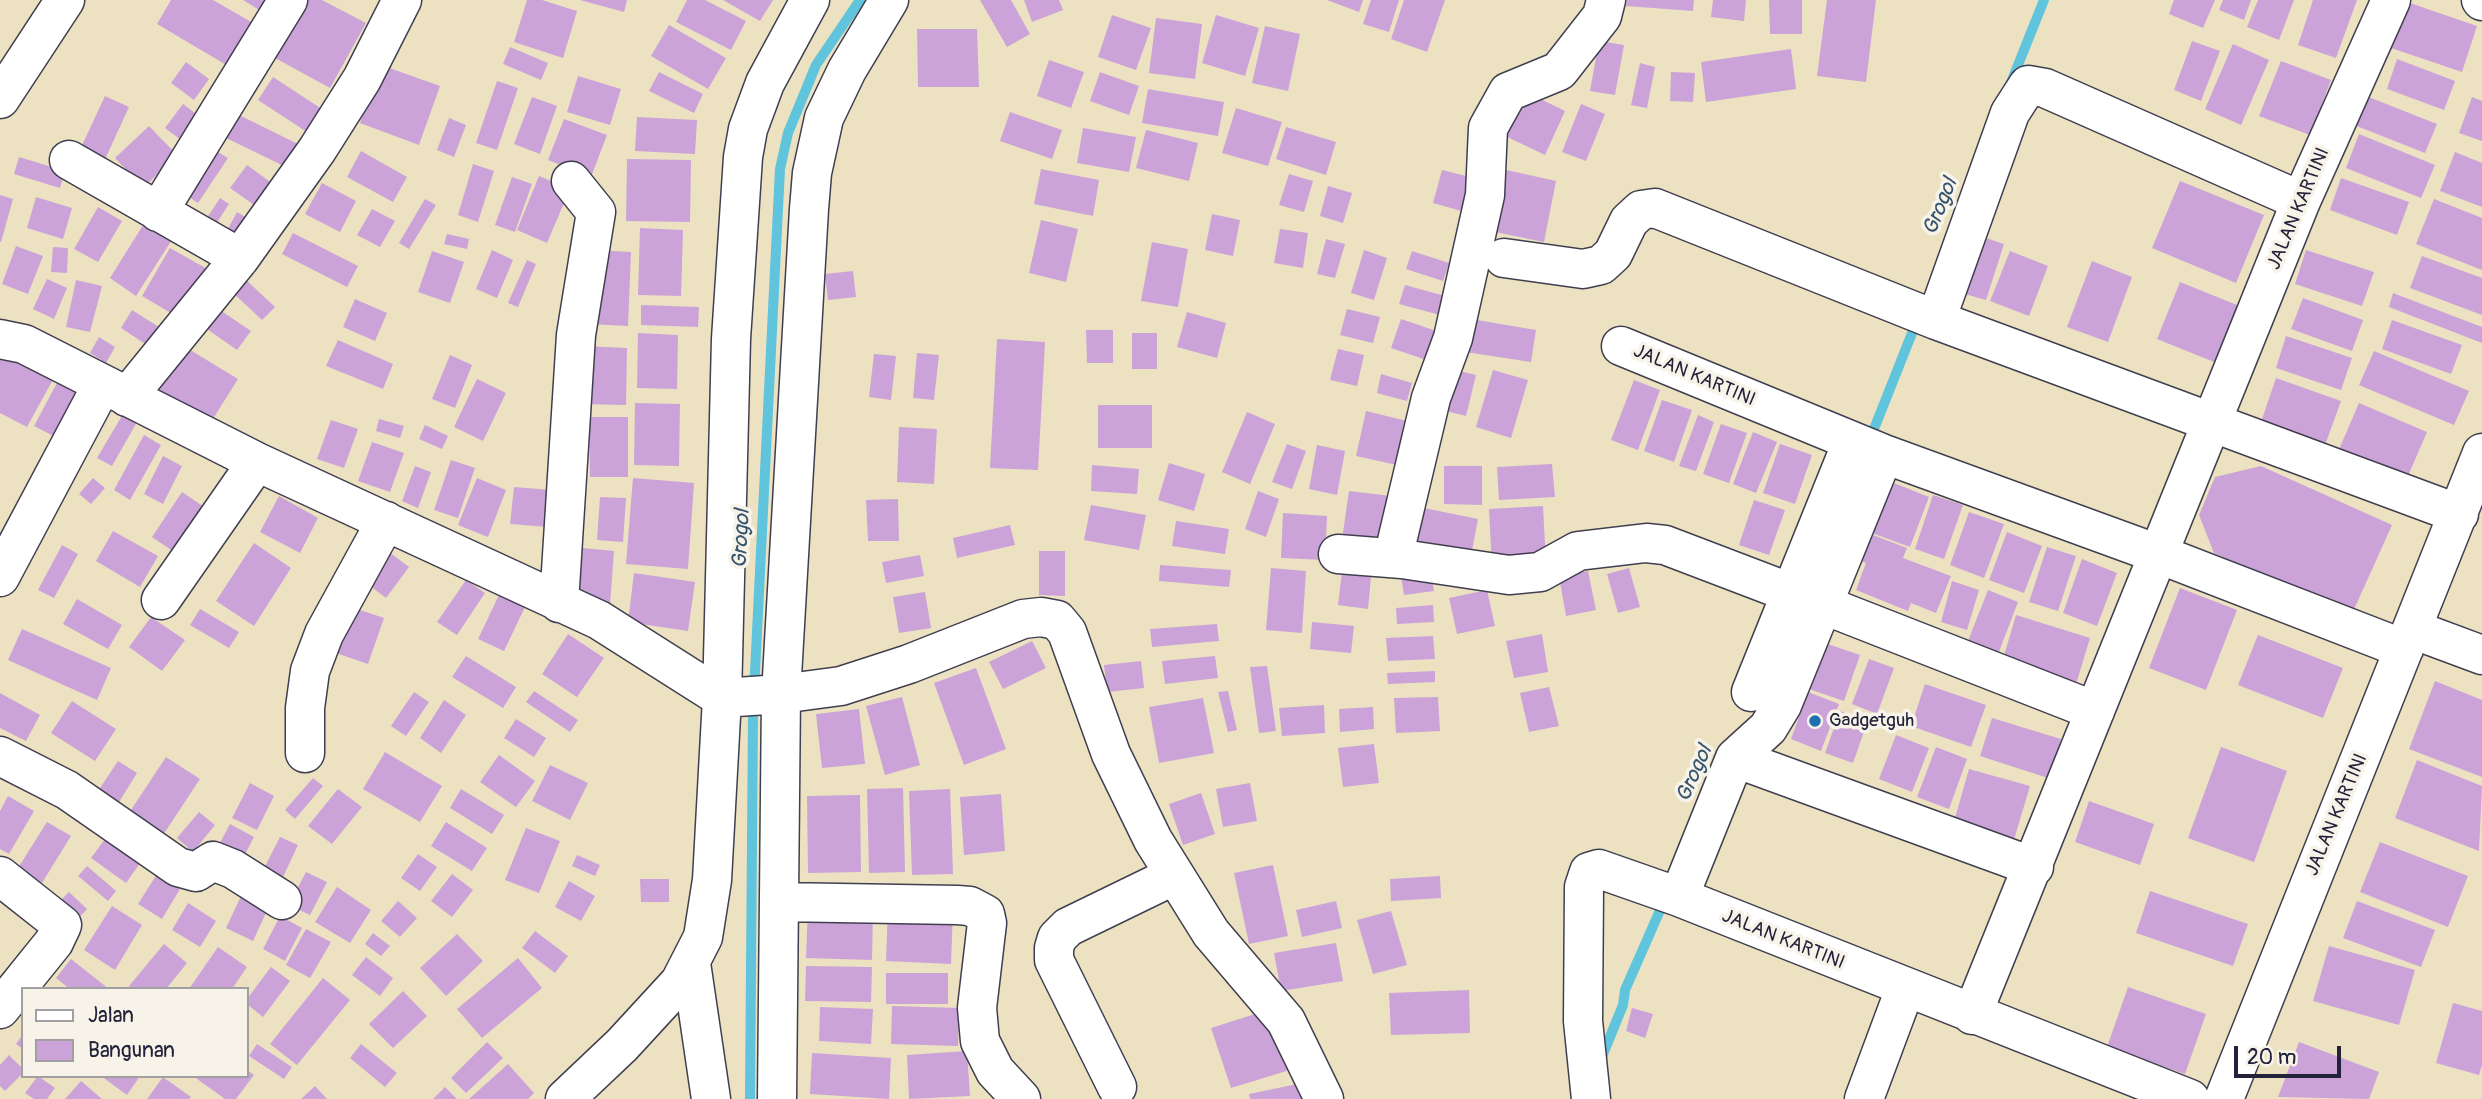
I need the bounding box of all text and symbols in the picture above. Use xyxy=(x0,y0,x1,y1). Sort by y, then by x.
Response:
street label: JALAN KARTINI xyxy=(2263,145,2335,273)
water label: Grogol xyxy=(1918,175,1964,239)
street label: JALAN KARTINI xyxy=(1630,340,1758,412)
water label: Grogol xyxy=(728,509,756,569)
place label: Gadgetguh xyxy=(1829,710,1914,732)
marker: Gadgetguh xyxy=(1807,713,1823,729)
water label: Grogol xyxy=(1671,742,1719,806)
street label: JALAN KARTINI xyxy=(2301,751,2373,879)
street label: JALAN KARTINI xyxy=(1718,905,1848,975)
legend xyxy=(21,987,248,1078)
text: Jalan xyxy=(88,1002,134,1029)
scale bar xyxy=(2237,1032,2344,1076)
text: Bangunan xyxy=(88,1037,175,1064)
text: 20 m xyxy=(2247,1044,2296,1071)

